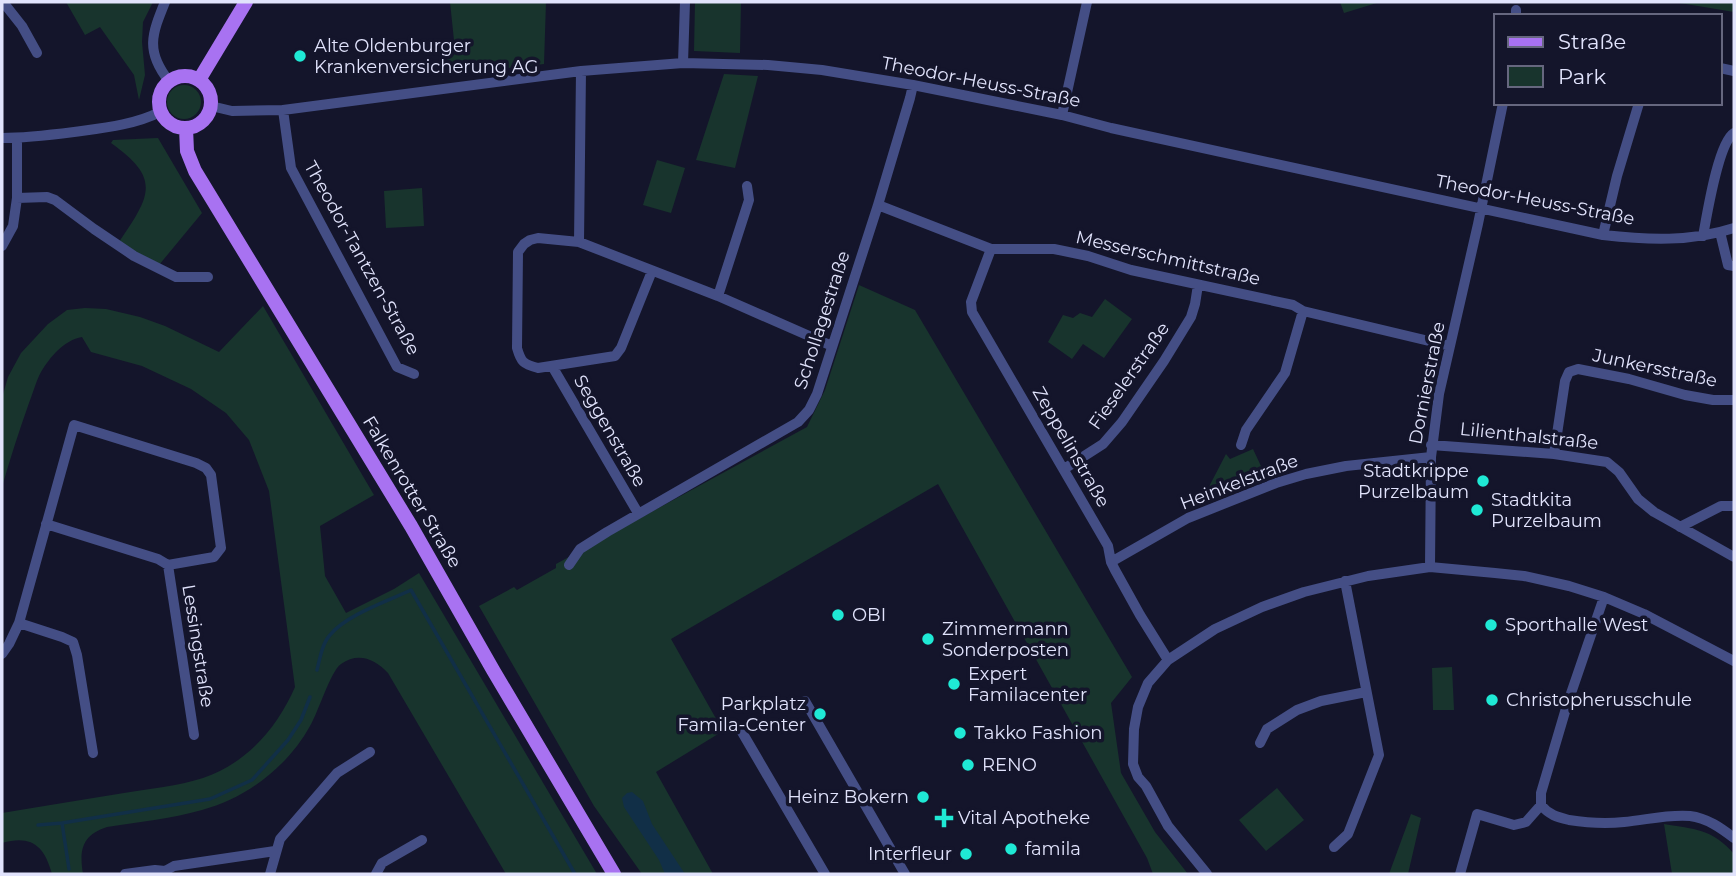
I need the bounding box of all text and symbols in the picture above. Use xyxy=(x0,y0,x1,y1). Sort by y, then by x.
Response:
legend xyxy=(1494,14,1722,105)
text: Straße xyxy=(1558,29,1626,54)
place label: Alte Oldenburger Krankenversicherung AG xyxy=(314,35,539,78)
marker: Alte Oldenburger Krankenversicherung AG xyxy=(292,48,308,64)
street label: Theodor-Heuss-Straße xyxy=(880,52,1082,112)
text: Park xyxy=(1558,64,1606,89)
street label: Theodor-Tantzen-Straße xyxy=(299,157,425,359)
street label: Theodor-Heuss-Straße xyxy=(1434,170,1636,230)
street label: Messerschmittstraße xyxy=(1074,226,1263,290)
street label: Schollagestraße xyxy=(789,248,855,392)
street label: Fieselerstraße xyxy=(1084,318,1174,434)
street label: Dornierstraße xyxy=(1404,320,1450,446)
street label: Junkersstraße xyxy=(1590,344,1719,392)
street label: Seggenstraße xyxy=(569,371,651,491)
street label: Zeppelinstraße xyxy=(1028,383,1114,511)
street label: Falkenrotter Straße xyxy=(358,412,466,572)
street label: Lilienthalstraße xyxy=(1459,418,1599,454)
street label: Heinkelstraße xyxy=(1177,449,1301,515)
place label: Stadtkrippe Purzelbaum xyxy=(1358,460,1469,503)
marker: Stadtkrippe Purzelbaum xyxy=(1475,473,1491,489)
place label: Stadtkita Purzelbaum xyxy=(1491,489,1602,532)
marker: Stadtkita Purzelbaum xyxy=(1469,502,1485,518)
street label: Lessingstraße xyxy=(177,583,219,709)
place label: OBI xyxy=(852,604,886,626)
marker: OBI xyxy=(830,607,846,623)
place label: Sporthalle West xyxy=(1505,614,1648,636)
marker: Sporthalle West xyxy=(1483,617,1499,633)
place label: Zimmermann Sonderposten xyxy=(942,618,1069,661)
marker: Zimmermann Sonderposten xyxy=(920,631,936,647)
place label: Expert Familacenter xyxy=(968,663,1087,706)
marker: Expert Familacenter xyxy=(946,676,962,692)
place label: Christopherusschule xyxy=(1506,689,1692,711)
marker: Christopherusschule xyxy=(1484,692,1500,708)
place label: Parkplatz Famila-Center xyxy=(677,693,806,736)
marker: Parkplatz Famila-Center xyxy=(812,706,828,722)
place label: Takko Fashion xyxy=(974,722,1102,744)
marker: Takko Fashion xyxy=(952,725,968,741)
place label: RENO xyxy=(982,754,1037,776)
marker: RENO xyxy=(960,757,976,773)
place label: Heinz Bokern xyxy=(787,786,909,808)
marker: Heinz Bokern xyxy=(915,789,931,805)
place label: Vital Apotheke xyxy=(958,807,1090,829)
marker: Vital Apotheke xyxy=(936,810,952,826)
place label: famila xyxy=(1025,838,1081,860)
marker: famila xyxy=(1003,841,1019,857)
place label: Interfleur xyxy=(868,843,952,865)
marker: Interfleur xyxy=(958,846,974,862)

